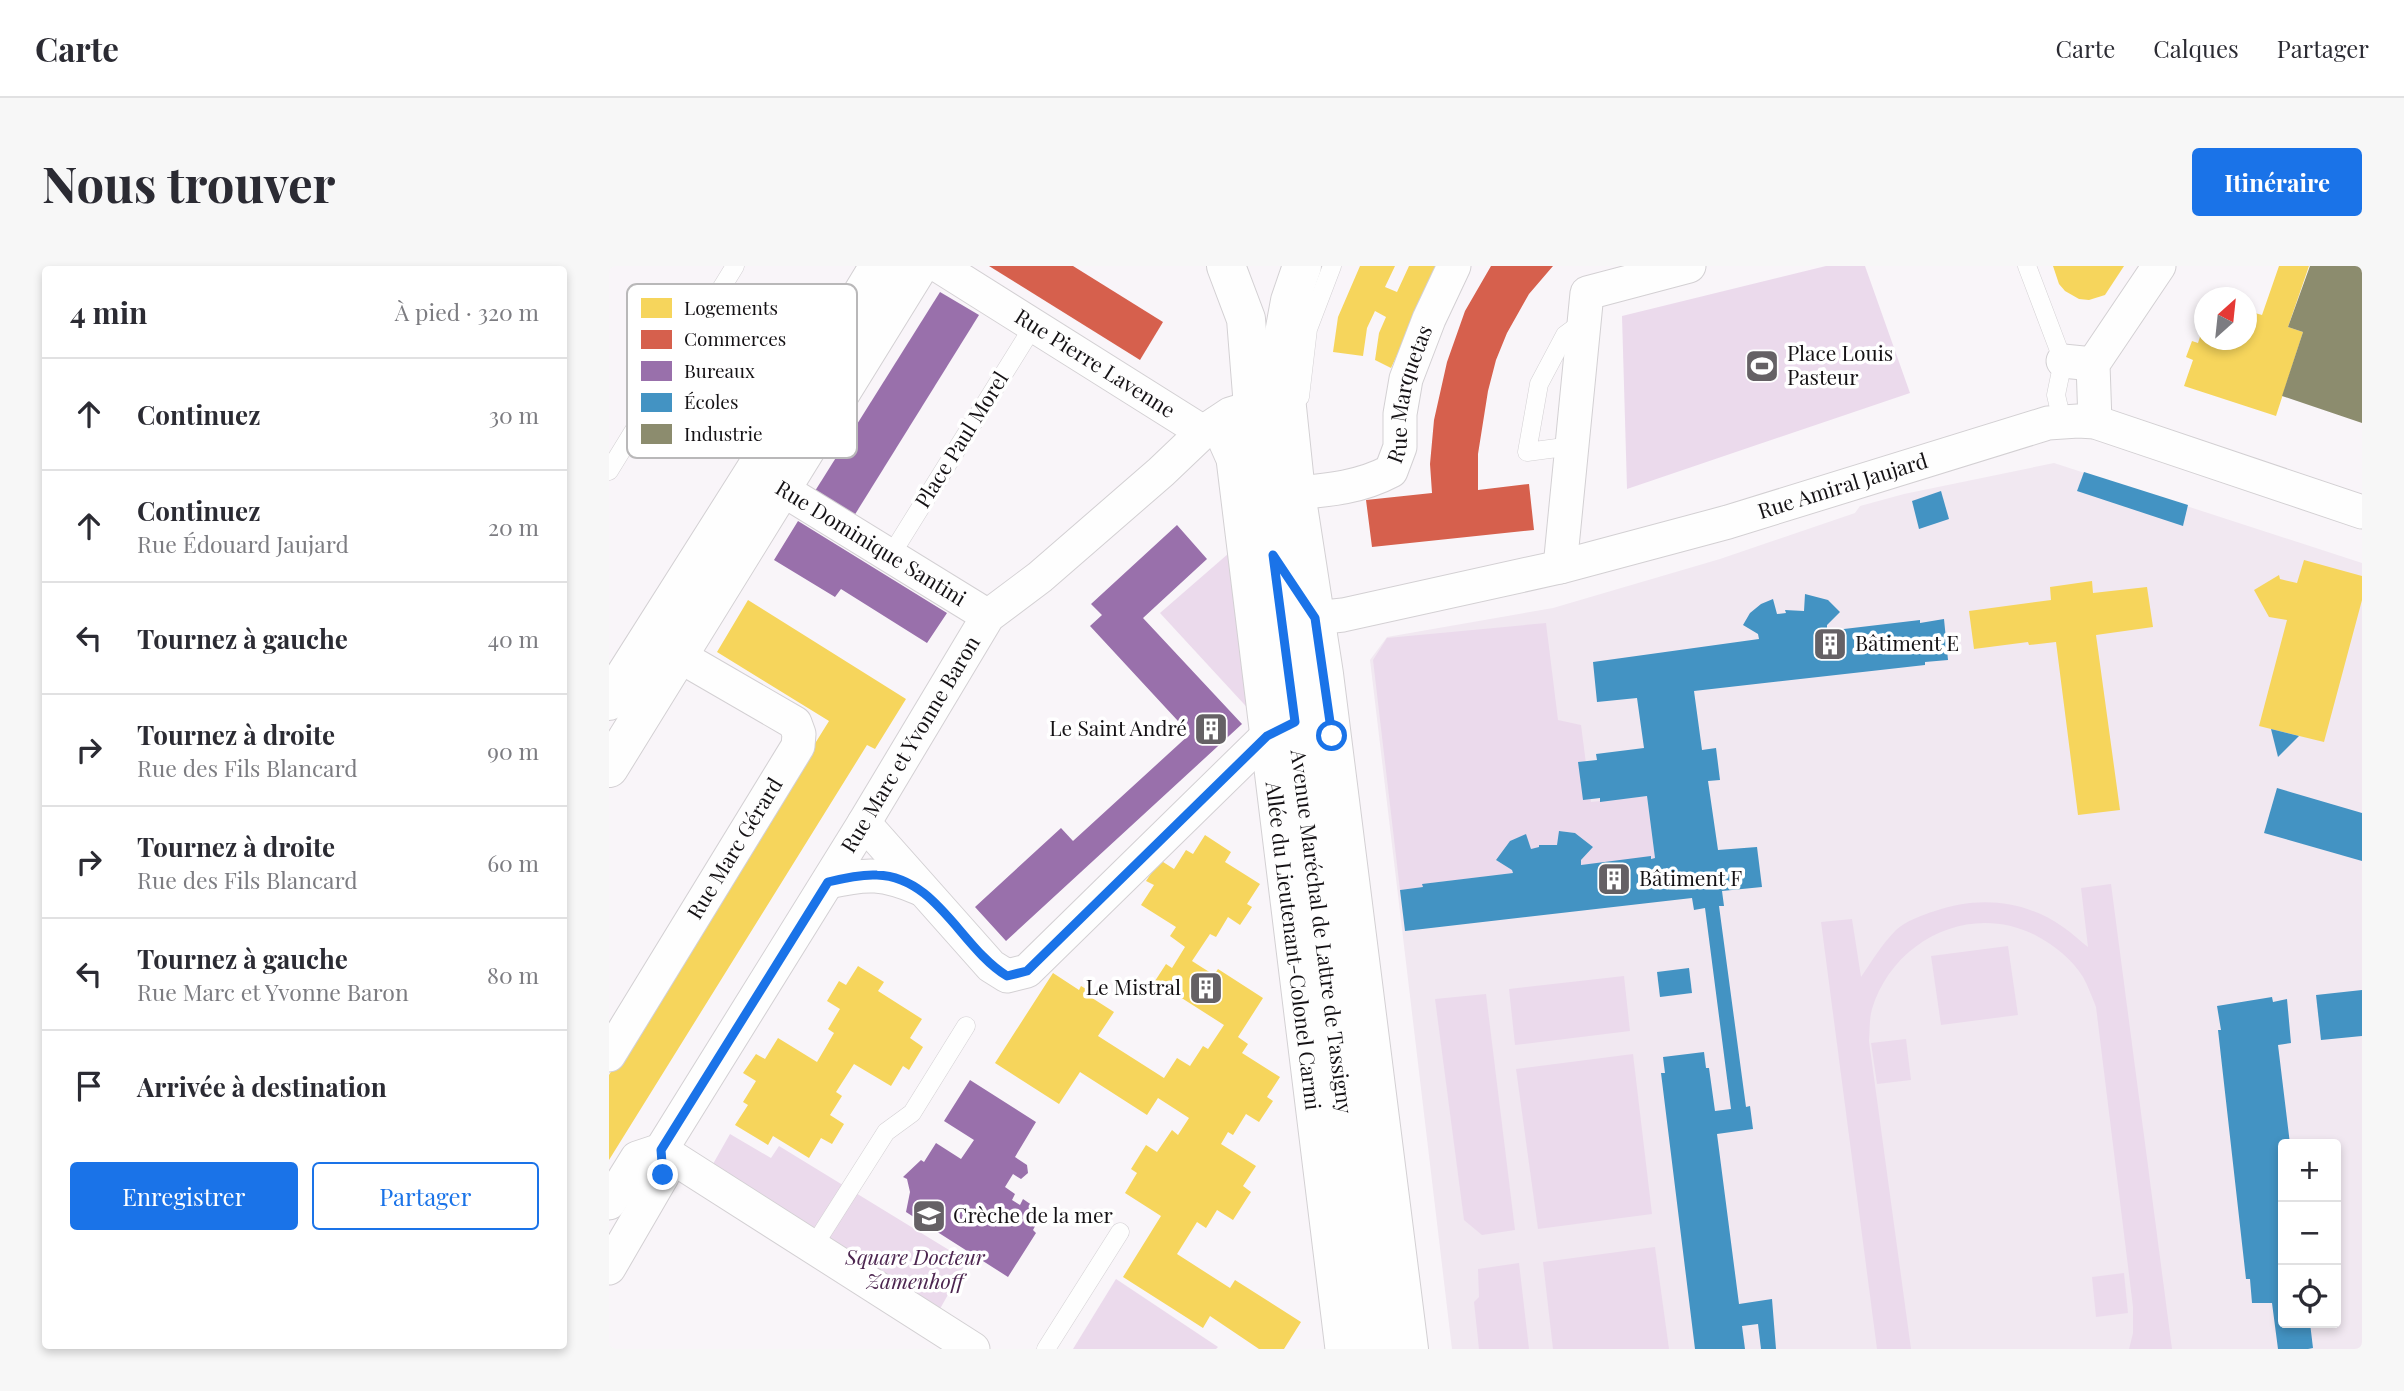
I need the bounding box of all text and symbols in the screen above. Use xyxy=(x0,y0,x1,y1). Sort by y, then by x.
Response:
text: Carte xyxy=(35,26,119,70)
text: Carte xyxy=(2056,32,2115,64)
text: Calques xyxy=(2153,32,2239,64)
text: Partager xyxy=(2277,32,2369,64)
button: Itinéraire xyxy=(2192,148,2362,216)
text: Nous trouver xyxy=(42,150,335,215)
legend xyxy=(627,284,857,458)
north arrow xyxy=(2194,287,2257,350)
text: 4 min xyxy=(70,292,148,332)
text: Logements xyxy=(684,294,778,320)
text: À pied · 320 m xyxy=(395,296,539,327)
street label: Rue Pierre Lavenne xyxy=(1010,301,1181,423)
street label: Rue Marquetas xyxy=(1379,321,1437,467)
text: Commerces xyxy=(684,325,786,351)
place label: Place Louis Pasteur xyxy=(1787,338,1893,390)
sports icon: Place Louis Pasteur xyxy=(1743,347,1781,385)
text: Bureaux xyxy=(684,357,755,383)
street label: Place Paul Morel xyxy=(907,366,1013,512)
text: Écoles xyxy=(684,388,738,414)
icon: ahead xyxy=(70,395,108,433)
text: Continuez xyxy=(137,397,260,432)
text: 30 m xyxy=(489,399,539,430)
text: Industrie xyxy=(684,420,763,446)
street label: Rue Amiral Jaujard xyxy=(1754,445,1931,524)
street label: Rue Dominique Santini xyxy=(771,473,972,611)
text: Continuez xyxy=(137,493,260,528)
icon: ahead xyxy=(70,507,108,545)
text: 20 m xyxy=(488,511,539,542)
text: Rue Édouard Jaujard xyxy=(137,528,349,559)
icon: left xyxy=(70,619,108,657)
text: Tournez à gauche xyxy=(137,621,348,656)
text: 40 m xyxy=(488,623,539,654)
building icon: Bâtiment E xyxy=(1811,625,1849,663)
place label: Bâtiment E xyxy=(1855,628,1959,656)
street label: Rue Marc et Yvonne Baron xyxy=(833,629,985,857)
building icon: Le Saint André xyxy=(1192,710,1230,748)
place label: Le Saint André xyxy=(1049,713,1187,741)
text: Tournez à droite xyxy=(137,717,335,752)
route start xyxy=(1316,720,1347,751)
icon: right xyxy=(70,731,108,769)
text: 90 m xyxy=(487,735,539,766)
street label: Avenue Maréchal de Lattre de Tassigny xyxy=(1285,747,1360,1115)
text: Rue des Fils Blancard xyxy=(137,752,358,783)
street label: Rue Marc Gérard xyxy=(680,771,788,924)
street label: Allée du Lieutenant-Colonel Carmi xyxy=(1261,779,1329,1112)
text: Tournez à droite xyxy=(137,829,335,864)
icon: right xyxy=(70,843,108,881)
text: 60 m xyxy=(487,847,539,878)
building icon: Bâtiment F xyxy=(1595,860,1633,898)
place label: Bâtiment F xyxy=(1639,863,1742,891)
text: Rue des Fils Blancard xyxy=(137,864,358,895)
text: Tournez à gauche xyxy=(137,941,348,976)
icon: left xyxy=(70,955,108,993)
text: 80 m xyxy=(487,959,539,990)
building icon: Le Mistral xyxy=(1187,969,1225,1007)
place label: Le Mistral xyxy=(1086,972,1181,1000)
text: Rue Marc et Yvonne Baron xyxy=(137,976,409,1007)
icon: arrive xyxy=(70,1067,108,1105)
text: Arrivée à destination xyxy=(137,1069,387,1104)
map controls xyxy=(2278,1139,2341,1328)
button: + xyxy=(2278,1139,2341,1202)
route end xyxy=(647,1159,678,1190)
button: Enregistrer xyxy=(70,1162,298,1230)
button: Partager xyxy=(312,1162,539,1230)
school or university icon: Crèche de la mer xyxy=(910,1197,948,1235)
place label: Crèche de la mer xyxy=(953,1200,1114,1228)
button: − xyxy=(2278,1202,2341,1265)
park label: Square Docteur Zamenhoff xyxy=(844,1242,986,1294)
button: locate xyxy=(2278,1265,2341,1328)

